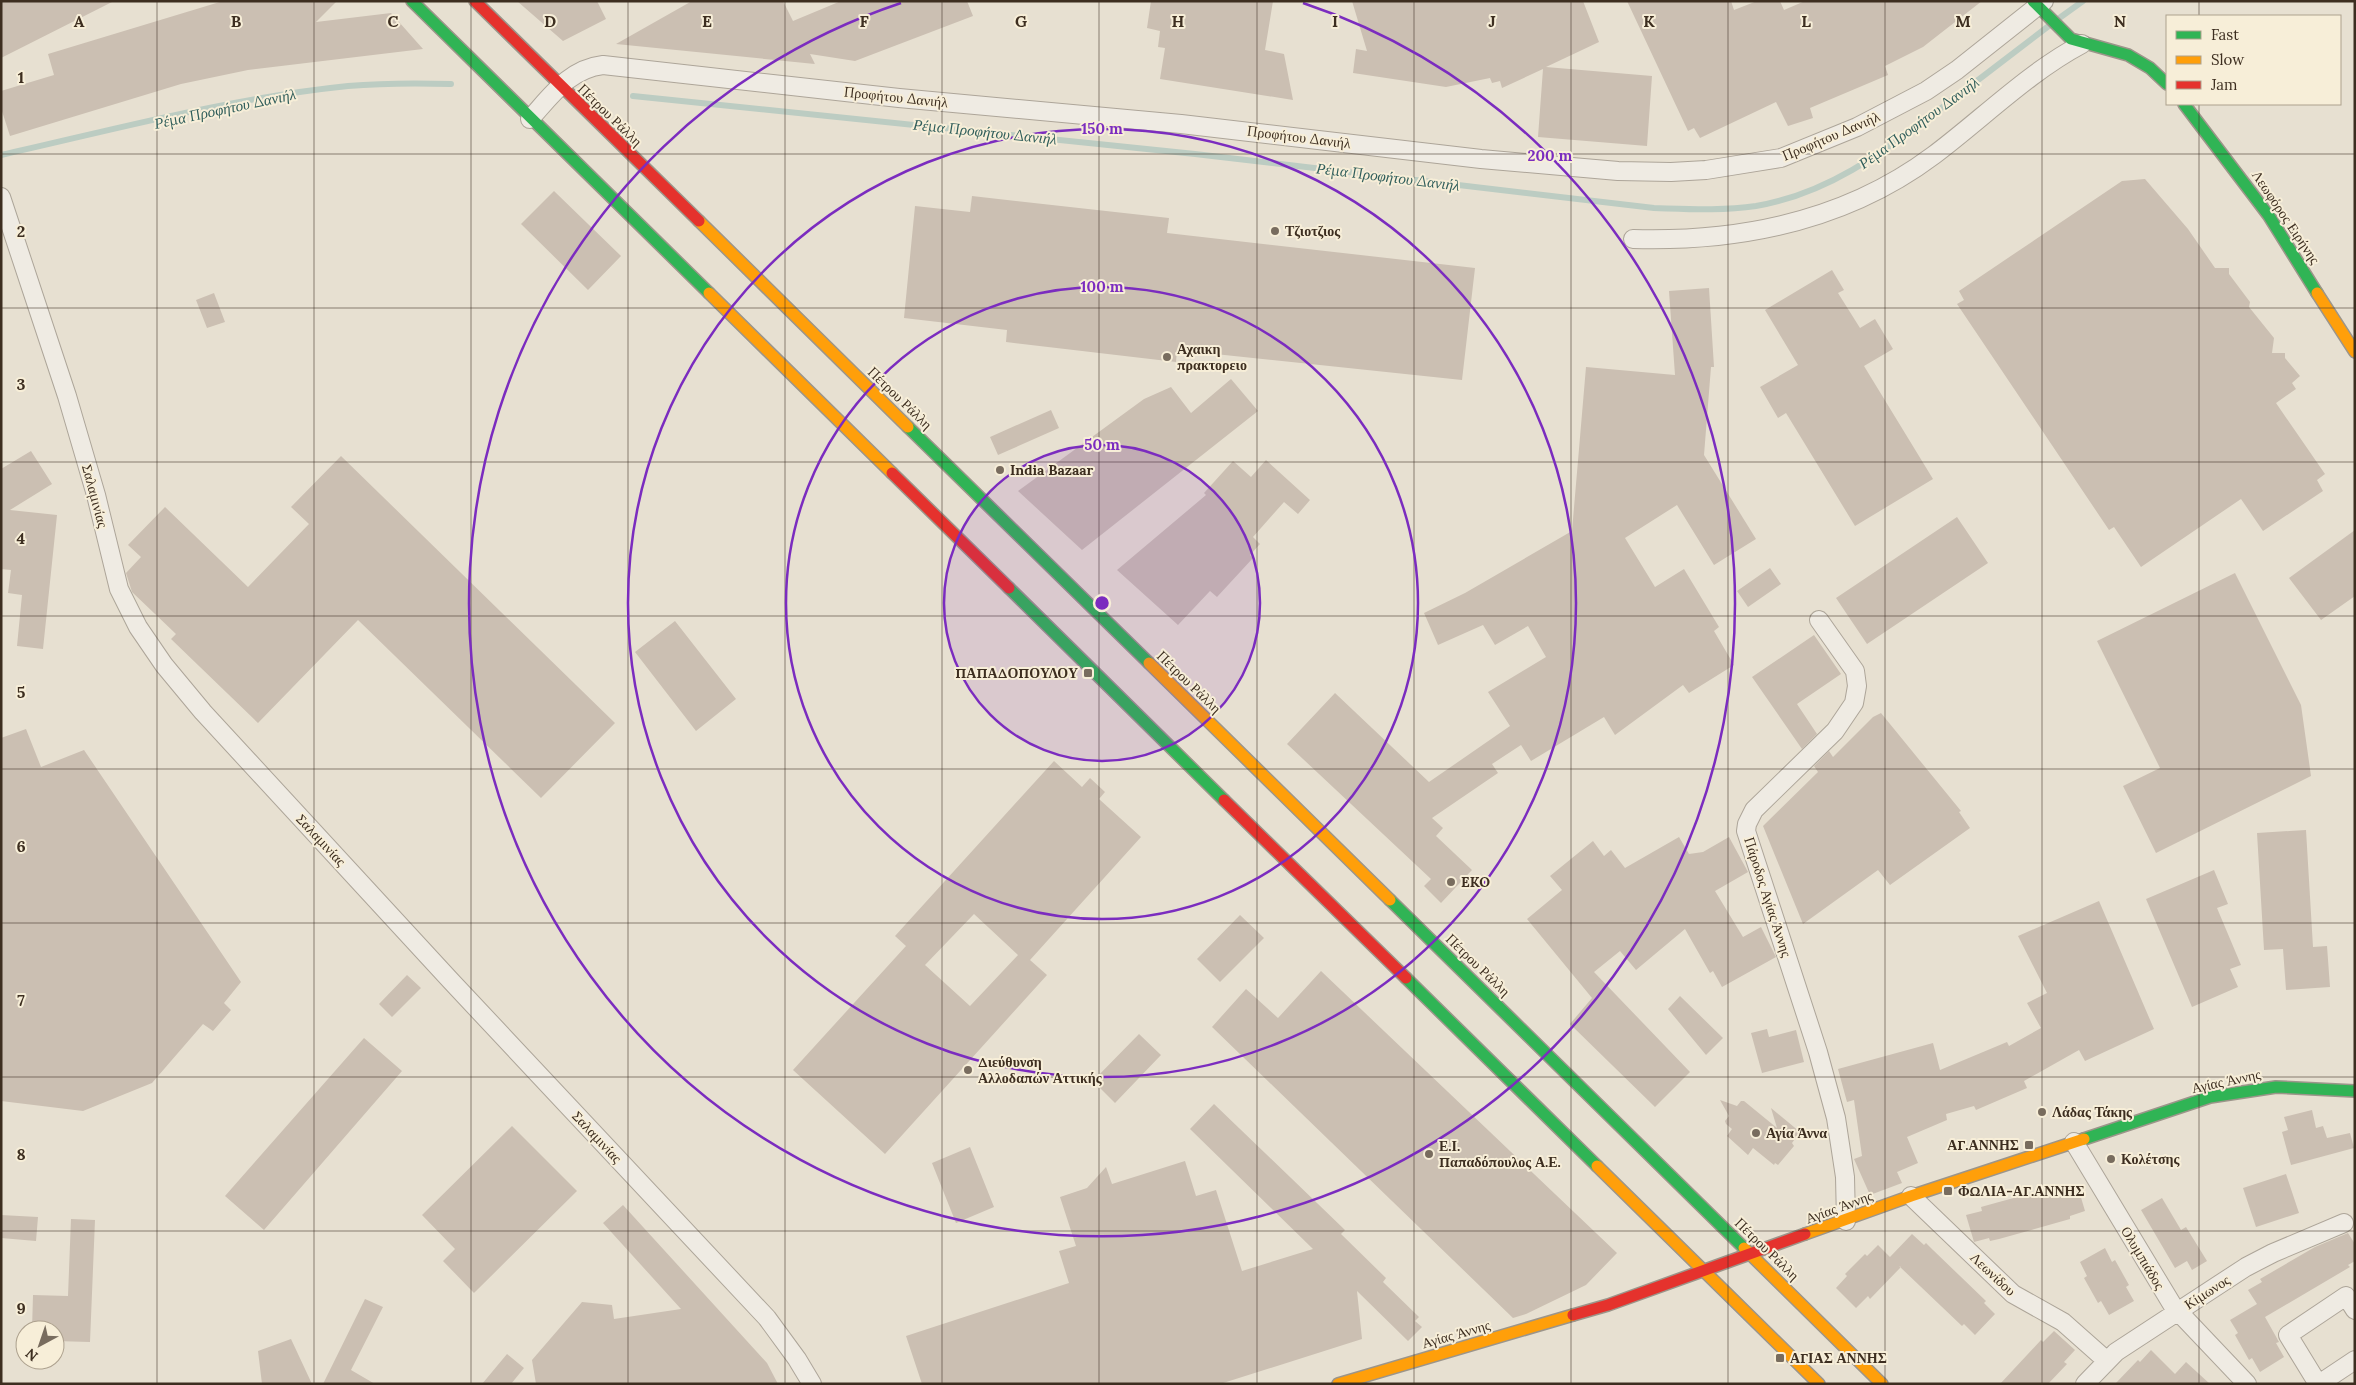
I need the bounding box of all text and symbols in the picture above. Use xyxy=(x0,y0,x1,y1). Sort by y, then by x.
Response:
text: A xyxy=(74,11,85,31)
text: B xyxy=(231,11,242,31)
text: C xyxy=(387,11,399,31)
text: D xyxy=(544,11,556,31)
text: E xyxy=(702,11,712,31)
text: F xyxy=(859,11,869,31)
text: G xyxy=(1015,11,1027,31)
text: H xyxy=(1172,11,1185,31)
text: I xyxy=(1332,11,1338,31)
text: J xyxy=(1488,11,1496,31)
text: K xyxy=(1643,11,1655,31)
text: L xyxy=(1801,11,1811,31)
text: M xyxy=(1955,11,1971,31)
text: N xyxy=(2114,11,2126,31)
legend xyxy=(2166,15,2341,105)
text: Fast xyxy=(2211,25,2239,44)
text: Slow xyxy=(2211,50,2244,69)
text: 1 xyxy=(18,67,24,87)
water label: Ρέμα Προφήτου Δανιήλ xyxy=(1854,72,1983,173)
text: Jam xyxy=(2210,75,2238,94)
street label: Πέτρου Ράλλη xyxy=(574,80,646,150)
street label: Προφήτου Δανιήλ xyxy=(843,83,949,111)
water label: Ρέμα Προφήτου Δανιήλ xyxy=(151,84,298,133)
street label: Προφήτου Δανιήλ xyxy=(1779,107,1883,165)
water label: Ρέμα Προφήτου Δανιήλ xyxy=(911,114,1058,149)
text: 150 m xyxy=(1081,119,1123,138)
street label: Προφήτου Δανιήλ xyxy=(1246,122,1352,152)
text: 200 m xyxy=(1528,146,1573,165)
water label: Ρέμα Προφήτου Δανιήλ xyxy=(1314,158,1461,195)
street label: Λεωφόρος Ειρήνης xyxy=(2248,167,2324,268)
text: 2 xyxy=(17,221,25,241)
place label: Τζιοτζιος xyxy=(1285,222,1341,240)
marker: Τζιοτζιος xyxy=(1269,225,1281,237)
text: 100 m xyxy=(1081,277,1124,296)
place label: Αχαικη πρακτορειο xyxy=(1177,340,1247,374)
marker: Αχαικη πρακτορειο xyxy=(1161,351,1173,363)
street label: Πέτρου Ράλλη xyxy=(864,363,936,433)
text: 3 xyxy=(17,374,26,394)
text: 50 m xyxy=(1084,435,1120,454)
place label: India Bazaar xyxy=(1010,461,1094,479)
street label: Σαλαμινίας xyxy=(78,462,112,530)
marker: India Bazaar xyxy=(994,464,1006,476)
text: 4 xyxy=(17,528,26,548)
centre of rings xyxy=(1093,594,1111,612)
street label: Πέτρου Ράλλη xyxy=(1153,647,1225,717)
place label: ΠΑΠΑΔΟΠΟΥΛΟΥ xyxy=(955,664,1078,682)
marker: ΠΑΠΑΔΟΠΟΥΛΟΥ xyxy=(1082,667,1094,679)
text: 5 xyxy=(17,682,26,702)
street label: Σαλαμινίας xyxy=(292,810,350,870)
street label: Πάροδος Αγίας Άννης xyxy=(1740,835,1796,960)
text: 6 xyxy=(16,836,26,856)
place label: EKO xyxy=(1461,873,1490,891)
marker: EKO xyxy=(1445,876,1457,888)
street label: Πέτρου Ράλλη xyxy=(1442,930,1514,1000)
text: 7 xyxy=(17,990,25,1010)
place label: Διεύθυνση Αλλοδαπών Αττικής xyxy=(978,1053,1103,1087)
marker: Διεύθυνση Αλλοδαπών Αττικής xyxy=(962,1064,974,1076)
street label: Αγίας Άννης xyxy=(2190,1065,2263,1097)
place label: Λάδας Τάκης xyxy=(2052,1103,2133,1121)
marker: Λάδας Τάκης xyxy=(2036,1106,2048,1118)
street label: Σαλαμινίας xyxy=(568,1107,626,1167)
place label: Αγία Άννα xyxy=(1766,1124,1827,1142)
marker: Αγία Άννα xyxy=(1750,1127,1762,1139)
place label: ΑΓ.ΑΝΝΗΣ xyxy=(1947,1136,2019,1154)
place label: Ε.Ι. Παπαδόπουλος Α.Ε. xyxy=(1439,1137,1561,1171)
marker: ΑΓ.ΑΝΝΗΣ xyxy=(2023,1139,2035,1151)
text: 8 xyxy=(16,1144,26,1164)
marker: Ε.Ι. Παπαδόπουλος Α.Ε. xyxy=(1423,1148,1435,1160)
place label: Κολέτσης xyxy=(2121,1150,2181,1168)
marker: Κολέτσης xyxy=(2105,1153,2117,1165)
place label: ΦΩΛΙΑ-ΑΓ.ΑΝΝΗΣ xyxy=(1958,1182,2085,1200)
marker: ΦΩΛΙΑ-ΑΓ.ΑΝΝΗΣ xyxy=(1942,1185,1954,1197)
street label: Αγίας Άννης xyxy=(1803,1186,1876,1227)
street label: Πέτρου Ράλλη xyxy=(1731,1214,1803,1284)
street label: Ολυμπιάδος xyxy=(2117,1223,2169,1293)
street label: Λεωνίδου xyxy=(1966,1248,2020,1300)
street label: Κίμωνος xyxy=(2181,1270,2233,1313)
text: 9 xyxy=(16,1298,26,1318)
street label: Αγίας Άννης xyxy=(1420,1316,1493,1352)
north arrow xyxy=(15,1320,65,1370)
text: N xyxy=(22,1344,42,1365)
place label: ΑΓΙΑΣ ΑΝΝΗΣ xyxy=(1790,1349,1887,1367)
marker: ΑΓΙΑΣ ΑΝΝΗΣ xyxy=(1774,1352,1786,1364)

